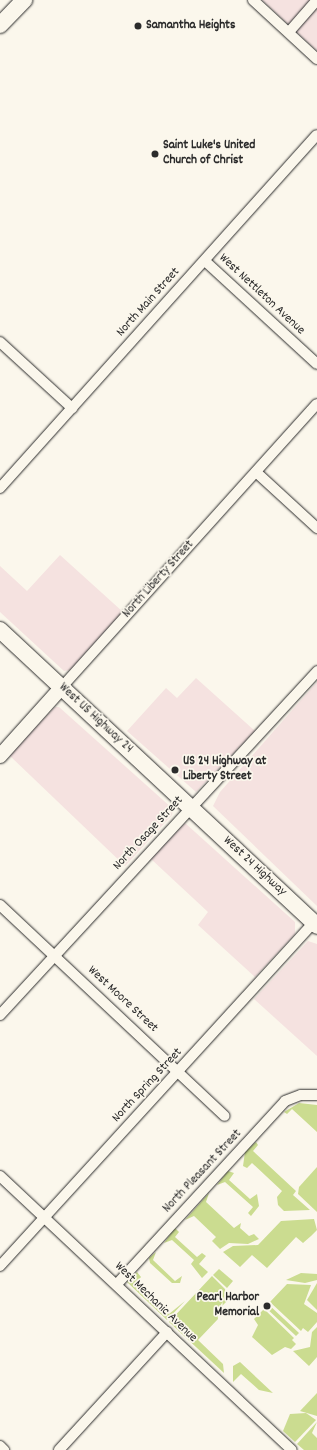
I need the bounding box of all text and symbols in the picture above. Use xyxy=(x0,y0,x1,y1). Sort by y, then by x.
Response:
place label: Samantha Heights xyxy=(146,18,235,34)
marker: Samantha Heights xyxy=(133,21,143,31)
place label: Saint Luke's United Church of Christ xyxy=(163,139,255,170)
marker: Saint Luke's United Church of Christ xyxy=(150,149,160,159)
street label: West Nettleton Avenue xyxy=(215,251,307,339)
street label: North Main Street xyxy=(114,265,184,341)
street label: North Liberty Street xyxy=(120,538,198,622)
street label: West US Highway 24 xyxy=(55,681,135,757)
place label: US 24 Highway at Liberty Street xyxy=(183,755,266,786)
marker: US 24 Highway at Liberty Street xyxy=(170,765,180,775)
street label: North Osage Street xyxy=(111,794,187,874)
street label: West 24 Highway xyxy=(219,834,289,900)
street label: West Moore Street xyxy=(84,963,160,1037)
street label: North Spring Street xyxy=(110,1046,186,1126)
street label: North Pleasant Street xyxy=(160,1127,246,1217)
street label: West Mechanic Avenue xyxy=(110,1259,200,1347)
place label: Pearl Harbor Memorial xyxy=(197,1291,259,1322)
marker: Pearl Harbor Memorial xyxy=(262,1301,272,1311)

